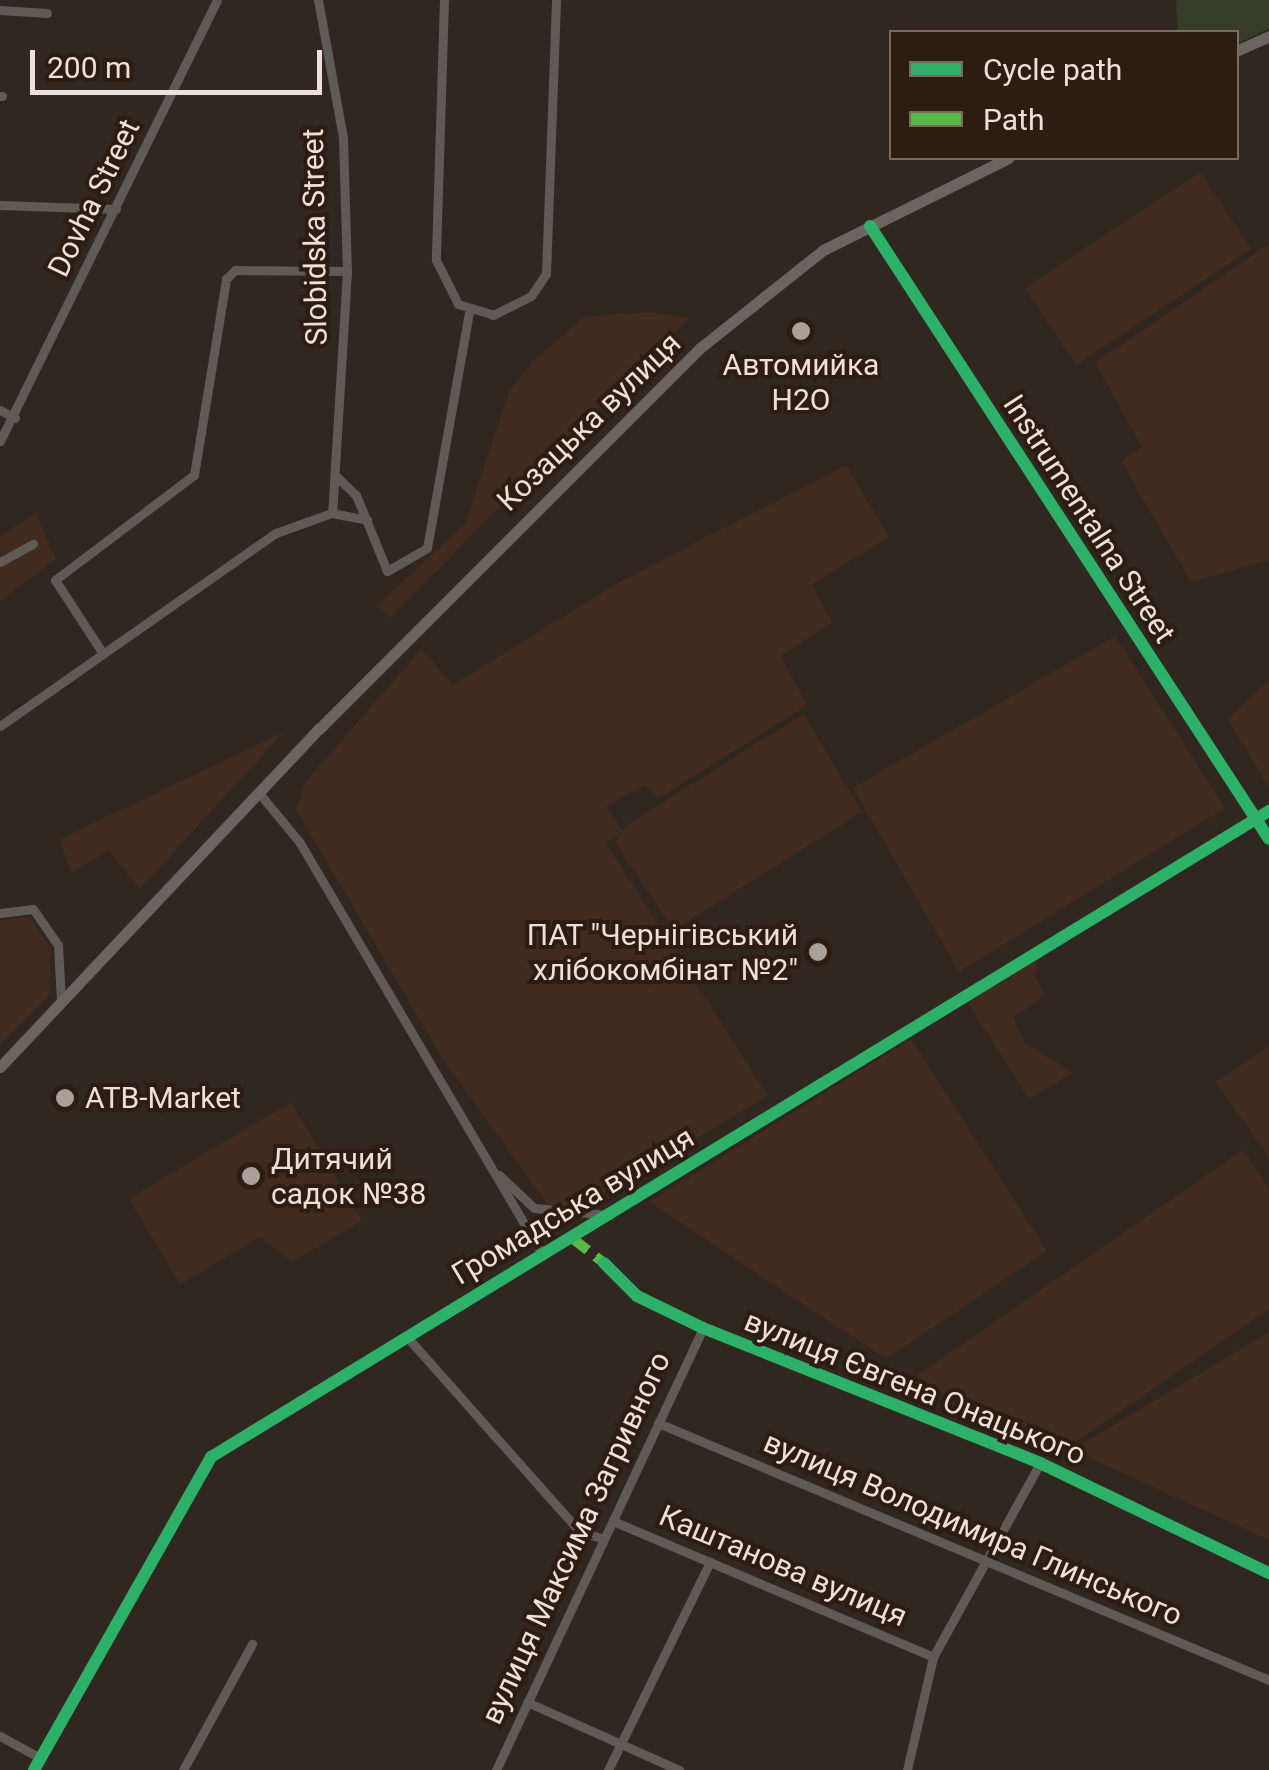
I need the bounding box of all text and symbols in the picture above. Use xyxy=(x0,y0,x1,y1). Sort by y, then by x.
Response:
scale bar xyxy=(35,30,328,92)
legend xyxy=(889,30,1239,160)
text: 200 m xyxy=(47,50,131,85)
text: Cycle path xyxy=(983,52,1122,87)
text: Path xyxy=(983,102,1044,137)
street label: Dovha Street xyxy=(40,113,148,283)
street label: Slobidska Street xyxy=(295,128,335,346)
marker: Автомийка H2O xyxy=(790,320,812,342)
street label: Козацька вулиця xyxy=(490,325,688,519)
place label: Автомийка H2O xyxy=(723,347,879,418)
street label: Instrumentalna Street xyxy=(995,388,1183,650)
place label: ПАТ "Чернігівський хлібокомбінат №2" xyxy=(526,917,798,988)
marker: ПАТ "Чернігівський хлібокомбінат №2" xyxy=(807,941,829,963)
place label: ATB-Market xyxy=(85,1080,241,1116)
marker: ATB-Market xyxy=(54,1087,76,1109)
street label: Громадська вулиця xyxy=(445,1120,701,1292)
place label: Дитячий садок №38 xyxy=(271,1141,426,1212)
marker: Дитячий садок №38 xyxy=(240,1165,262,1187)
street label: вулиця Євгена Онацького xyxy=(739,1303,1091,1473)
street label: вулиця Максима Загривного xyxy=(474,1346,678,1730)
street label: вулиця Володимира Глинського xyxy=(758,1424,1188,1634)
street label: Каштанова вулиця xyxy=(654,1498,912,1634)

